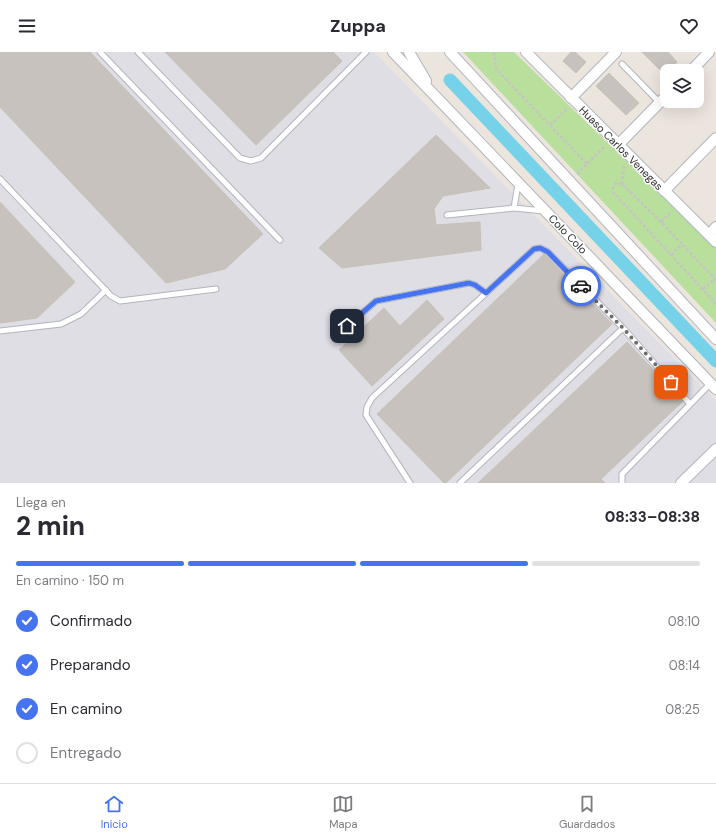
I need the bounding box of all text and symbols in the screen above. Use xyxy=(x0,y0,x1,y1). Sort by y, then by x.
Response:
text: Zuppa xyxy=(330,14,386,38)
icon: menu xyxy=(16,15,38,37)
icon: heart xyxy=(678,15,700,37)
map controls xyxy=(660,64,704,108)
button: layers xyxy=(660,64,704,108)
street label: Huaso Carlos Venegas xyxy=(576,103,666,193)
street label: Colo Colo xyxy=(546,211,590,257)
courier xyxy=(561,266,601,306)
icon: car xyxy=(570,275,592,297)
pin xyxy=(330,309,364,343)
icon: home xyxy=(336,315,358,337)
pin xyxy=(654,365,688,399)
icon: bag xyxy=(660,371,682,393)
text: Llega en xyxy=(16,494,66,511)
text: 08:33–08:38 xyxy=(605,507,700,527)
text: 2 min xyxy=(16,509,85,543)
text: En camino · 150 m xyxy=(16,572,124,589)
icon: check xyxy=(16,610,38,632)
text: Confirmado xyxy=(50,611,132,631)
text: 08:10 xyxy=(668,613,700,630)
icon: check xyxy=(16,654,38,676)
text: Preparando xyxy=(50,655,131,675)
text: 08:14 xyxy=(669,657,700,674)
icon: check xyxy=(16,698,38,720)
text: En camino xyxy=(50,699,122,719)
text: 08:25 xyxy=(665,701,700,718)
text: Entregado xyxy=(50,743,122,763)
tab: Inicio xyxy=(101,793,128,831)
tab: Mapa xyxy=(329,793,357,831)
tab: Guardados xyxy=(559,793,615,831)

